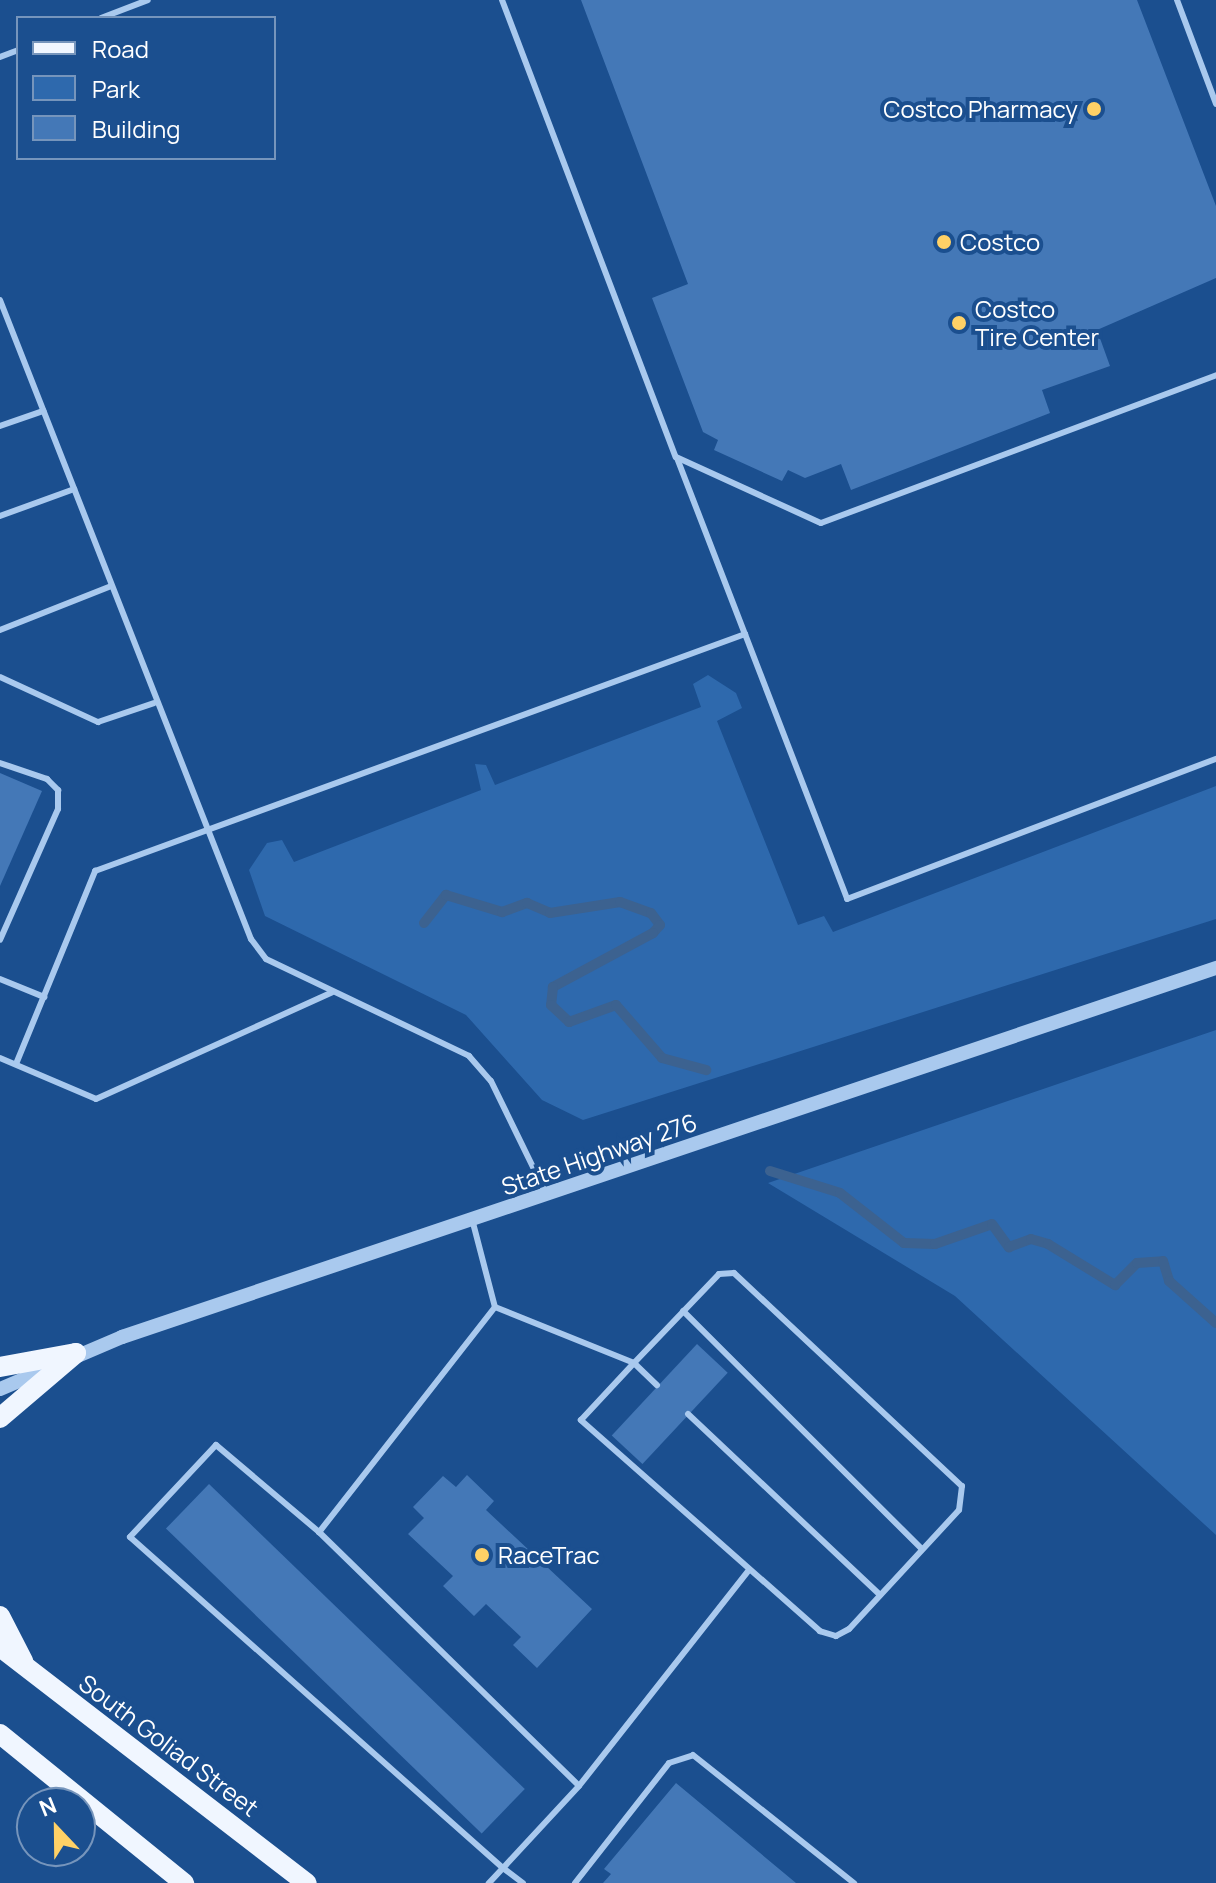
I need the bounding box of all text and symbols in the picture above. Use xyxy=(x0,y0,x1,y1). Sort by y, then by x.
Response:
legend xyxy=(16,16,276,160)
text: Road xyxy=(92,32,149,65)
text: Park xyxy=(92,72,140,105)
place label: Costco Pharmacy xyxy=(883,95,1078,123)
marker: Costco Pharmacy xyxy=(1085,100,1103,118)
text: Building xyxy=(92,112,180,145)
place label: Costco xyxy=(960,228,1040,256)
marker: Costco xyxy=(935,233,953,251)
place label: Costco Tire Center xyxy=(975,295,1099,351)
marker: Costco Tire Center xyxy=(950,314,968,332)
street label: State Highway 276 xyxy=(498,1107,700,1201)
place label: RaceTrac xyxy=(498,1541,600,1569)
marker: RaceTrac xyxy=(473,1546,491,1564)
street label: South Goliad Street xyxy=(74,1668,264,1822)
north arrow xyxy=(16,1787,96,1867)
text: N xyxy=(35,1790,61,1823)

